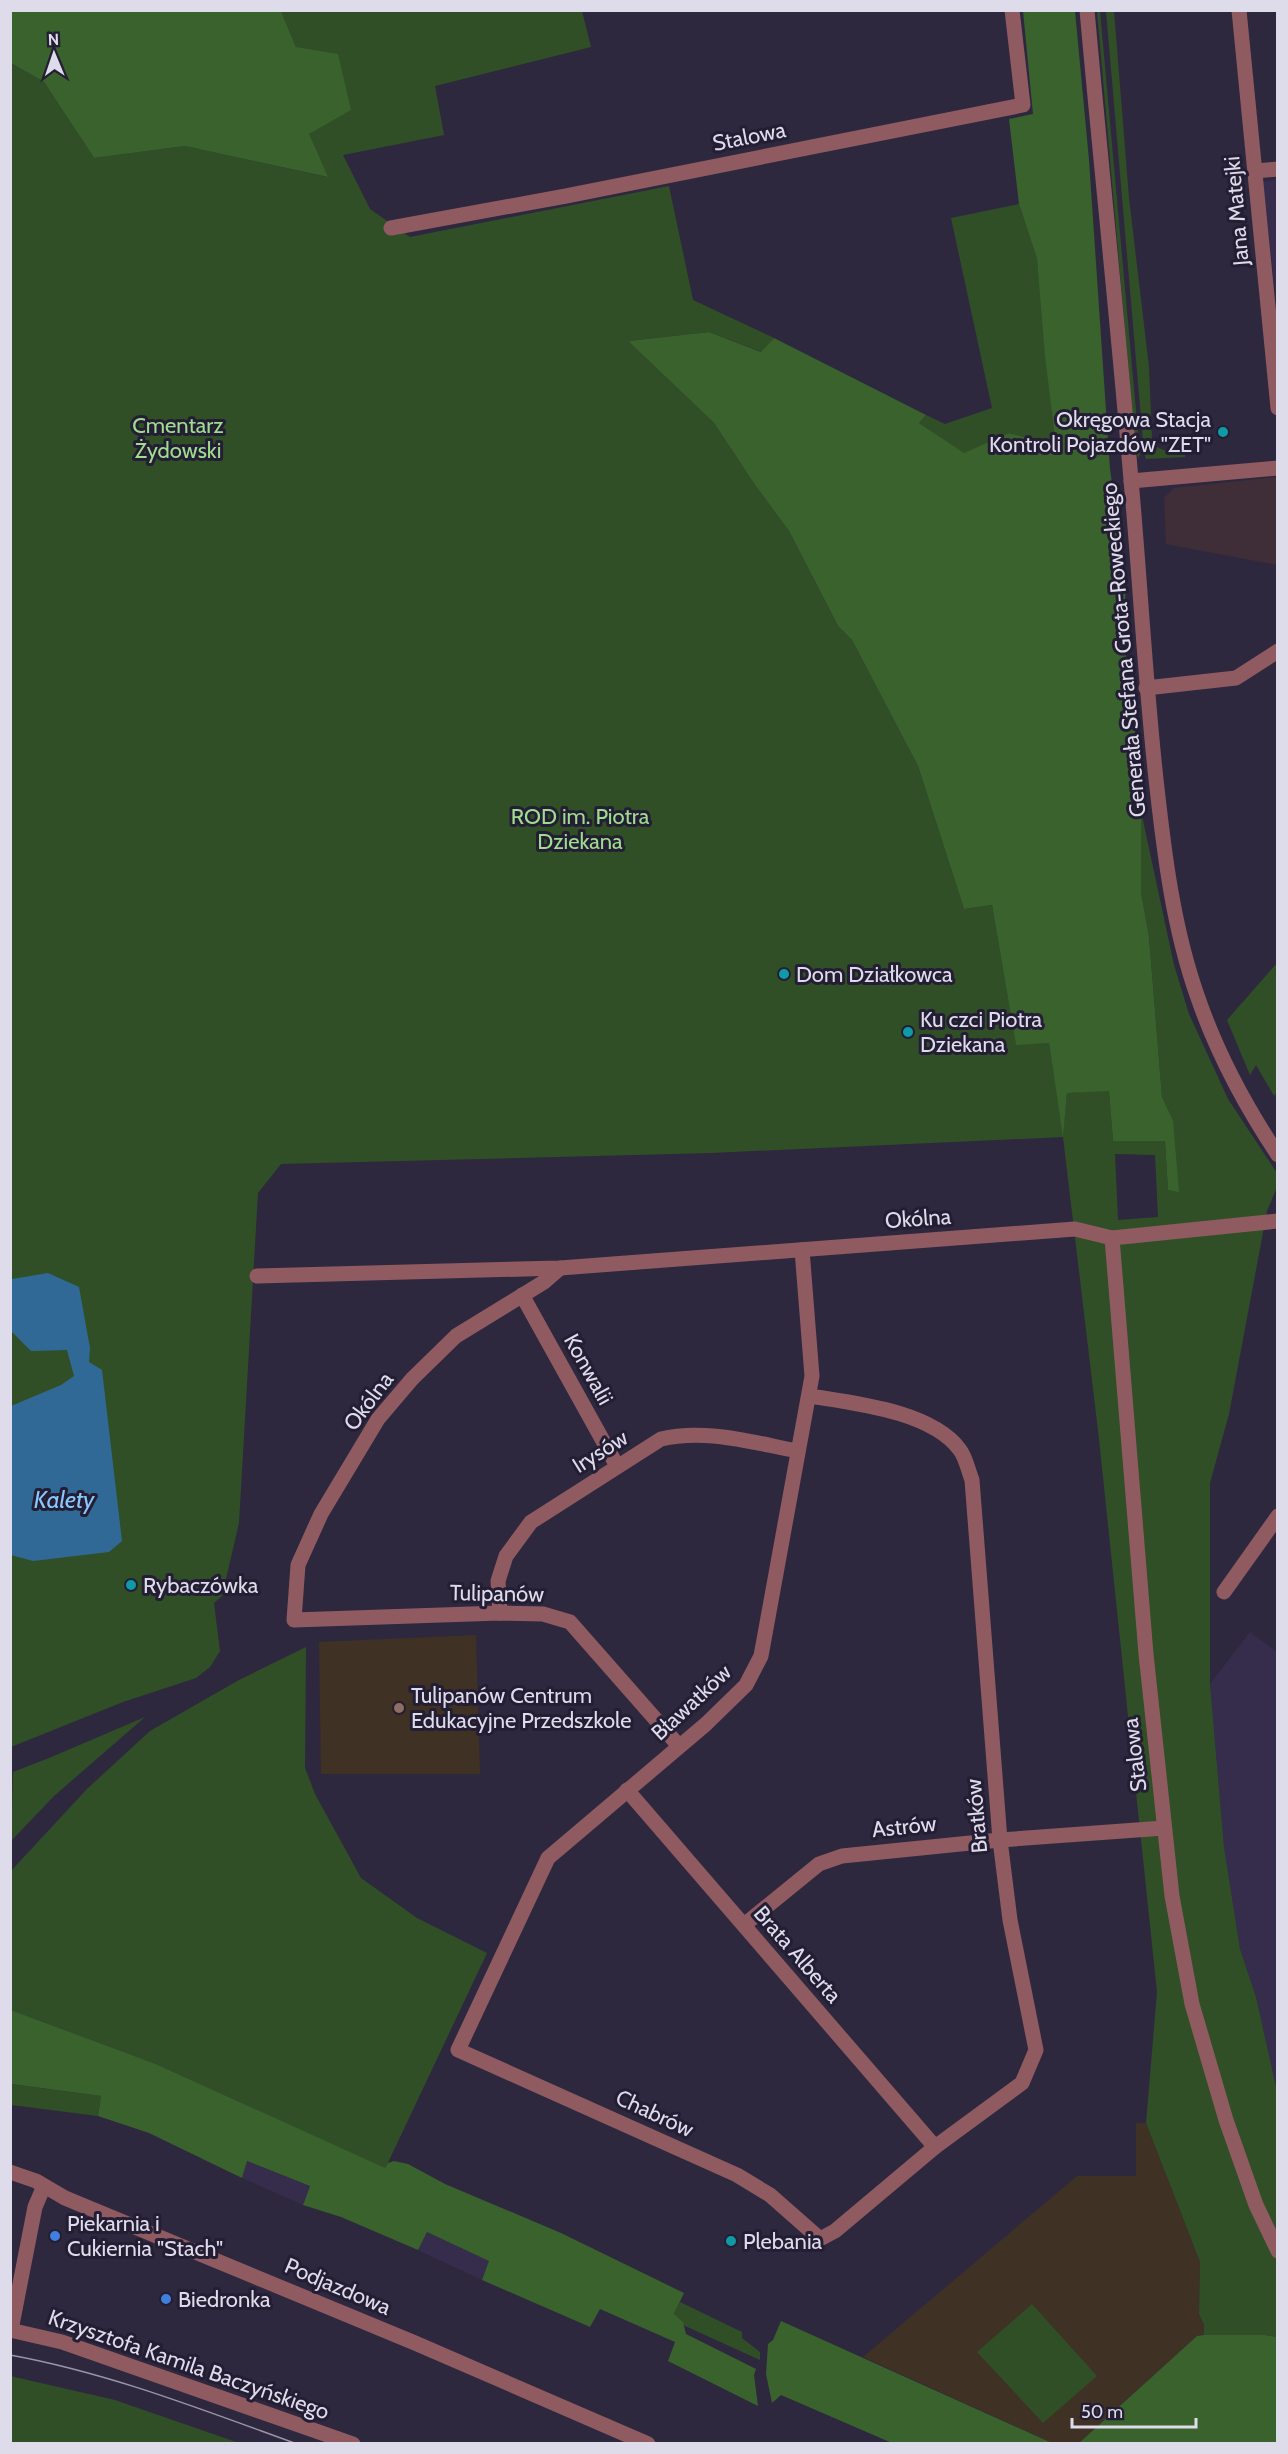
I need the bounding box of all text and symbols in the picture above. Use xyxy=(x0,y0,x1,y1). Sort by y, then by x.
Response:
north arrow xyxy=(24,24,84,84)
text: N xyxy=(48,30,59,49)
street label: Stalowa xyxy=(710,116,788,157)
street label: Jana Matejki xyxy=(1218,155,1255,268)
place label: Okręgowa Stacja Kontroli Pojazdów "ZET" xyxy=(989,406,1211,458)
park label: Cmentarz Żydowski xyxy=(132,412,224,464)
marker: Okręgowa Stacja Kontroli Pojazdów "ZET" xyxy=(1216,425,1230,439)
street label: Generała Stefana Grota-Roweckiego xyxy=(1095,482,1152,818)
park label: ROD im. Piotra Dziekana xyxy=(511,803,650,855)
place label: Dom Działkowca xyxy=(796,961,953,988)
marker: Dom Działkowca xyxy=(777,967,791,981)
place label: Ku czci Piotra Dziekana xyxy=(920,1006,1042,1058)
marker: Ku czci Piotra Dziekana xyxy=(901,1025,915,1039)
street label: Okólna xyxy=(884,1203,952,1234)
street label: Konwalii xyxy=(558,1329,619,1409)
street label: Okólna xyxy=(338,1366,399,1436)
street label: Irysów xyxy=(567,1424,633,1479)
water label: Kalety xyxy=(34,1485,95,1514)
place label: Rybaczówka xyxy=(143,1572,259,1599)
marker: Rybaczówka xyxy=(124,1578,138,1592)
street label: Tulipanów xyxy=(450,1579,544,1608)
street label: Bławatków xyxy=(646,1659,737,1746)
place label: Tulipanów Centrum Edukacyjne Przedszkole xyxy=(411,1682,631,1734)
marker: Tulipanów Centrum Edukacyjne Przedszkole xyxy=(392,1701,406,1715)
street label: Stalowa xyxy=(1117,1716,1152,1793)
street label: Bratków xyxy=(960,1777,993,1854)
street label: Astrów xyxy=(870,1810,938,1843)
street label: Brata Alberta xyxy=(748,1900,847,2009)
street label: Chabrów xyxy=(612,2084,698,2143)
place label: Piekarnia i Cukiernia "Stach" xyxy=(67,2210,223,2262)
place label: Plebania xyxy=(743,2228,823,2255)
marker: Piekarnia i Cukiernia "Stach" xyxy=(48,2229,62,2243)
marker: Plebania xyxy=(724,2234,738,2248)
street label: Podjazdowa xyxy=(281,2252,395,2321)
place label: Biedronka xyxy=(178,2286,271,2313)
marker: Biedronka xyxy=(159,2292,173,2306)
street label: Krzysztofa Kamila Baczyńskiego xyxy=(45,2304,333,2425)
scale bar xyxy=(1072,2391,1196,2429)
text: 50 m xyxy=(1081,2401,1123,2423)

